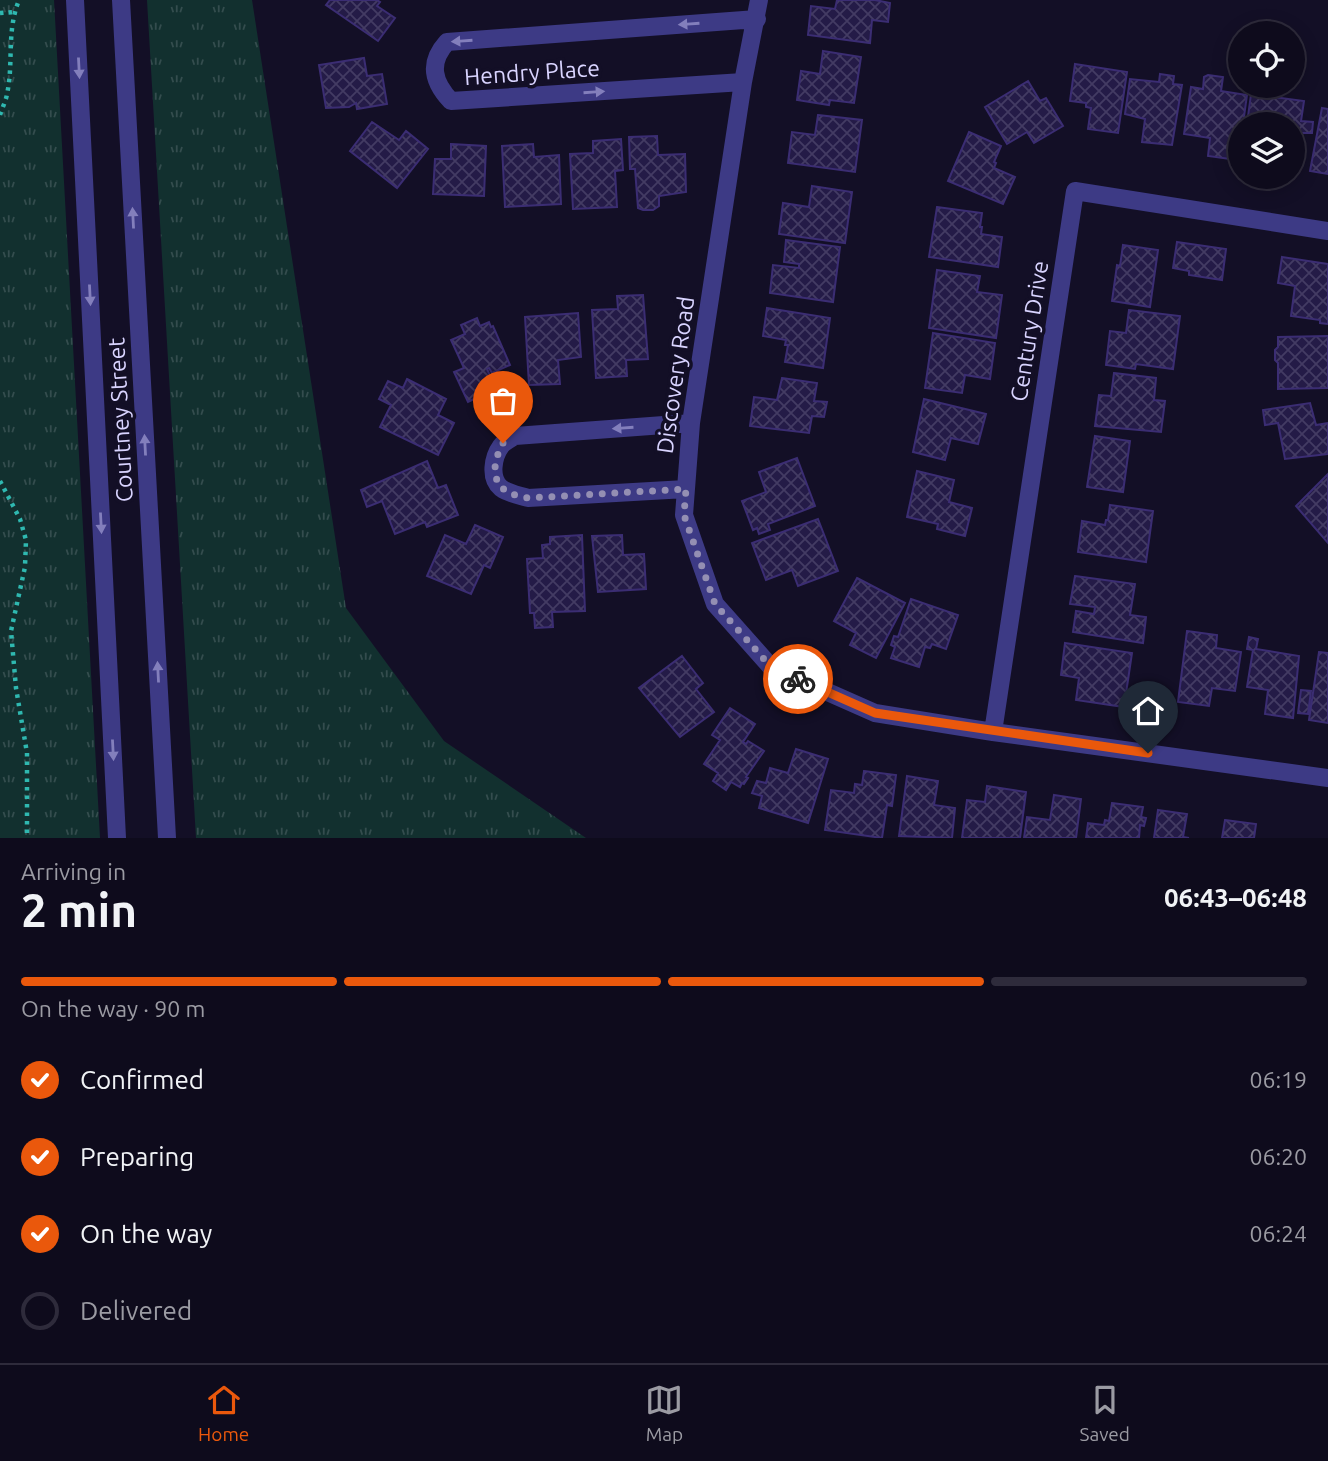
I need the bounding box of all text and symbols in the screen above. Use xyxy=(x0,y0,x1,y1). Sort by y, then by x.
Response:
one-way arrow xyxy=(677,19,699,30)
map controls xyxy=(1228,21,1305,189)
button: locate xyxy=(1228,21,1305,98)
one-way arrow xyxy=(451,35,473,46)
street label: Hendry Place xyxy=(463,55,601,89)
one-way arrow xyxy=(73,57,84,79)
one-way arrow xyxy=(584,86,606,97)
button: layers xyxy=(1228,112,1305,189)
one-way arrow xyxy=(127,206,138,228)
street label: Century Drive xyxy=(1006,259,1052,403)
one-way arrow xyxy=(85,285,96,307)
street label: Discovery Road xyxy=(652,295,698,455)
street label: Courtney Street xyxy=(103,337,137,503)
pin xyxy=(473,371,533,443)
icon: bag xyxy=(484,382,522,420)
one-way arrow xyxy=(611,423,633,434)
one-way arrow xyxy=(140,434,151,456)
one-way arrow xyxy=(96,512,107,534)
courier xyxy=(763,644,833,714)
icon: bike xyxy=(779,660,817,698)
one-way arrow xyxy=(152,661,163,683)
pin xyxy=(1118,681,1178,753)
icon: home xyxy=(1129,692,1167,730)
one-way arrow xyxy=(107,739,118,761)
text: Arriving in xyxy=(21,859,126,884)
text: 06:43–06:48 xyxy=(1164,883,1307,912)
text: 2 min xyxy=(21,884,137,936)
text: On the way · 90 m xyxy=(21,996,205,1021)
icon: check xyxy=(21,1061,59,1099)
text: Confirmed xyxy=(80,1065,204,1094)
text: 06:19 xyxy=(1249,1067,1307,1092)
icon: check xyxy=(21,1138,59,1176)
text: Preparing xyxy=(80,1142,194,1171)
text: 06:20 xyxy=(1249,1144,1307,1169)
icon: check xyxy=(21,1215,59,1253)
text: On the way xyxy=(80,1219,212,1248)
text: 06:24 xyxy=(1249,1221,1307,1246)
text: Delivered xyxy=(80,1296,192,1325)
tab: Home xyxy=(198,1381,249,1445)
tab: Map xyxy=(645,1381,683,1445)
tab: Saved xyxy=(1079,1381,1130,1445)

